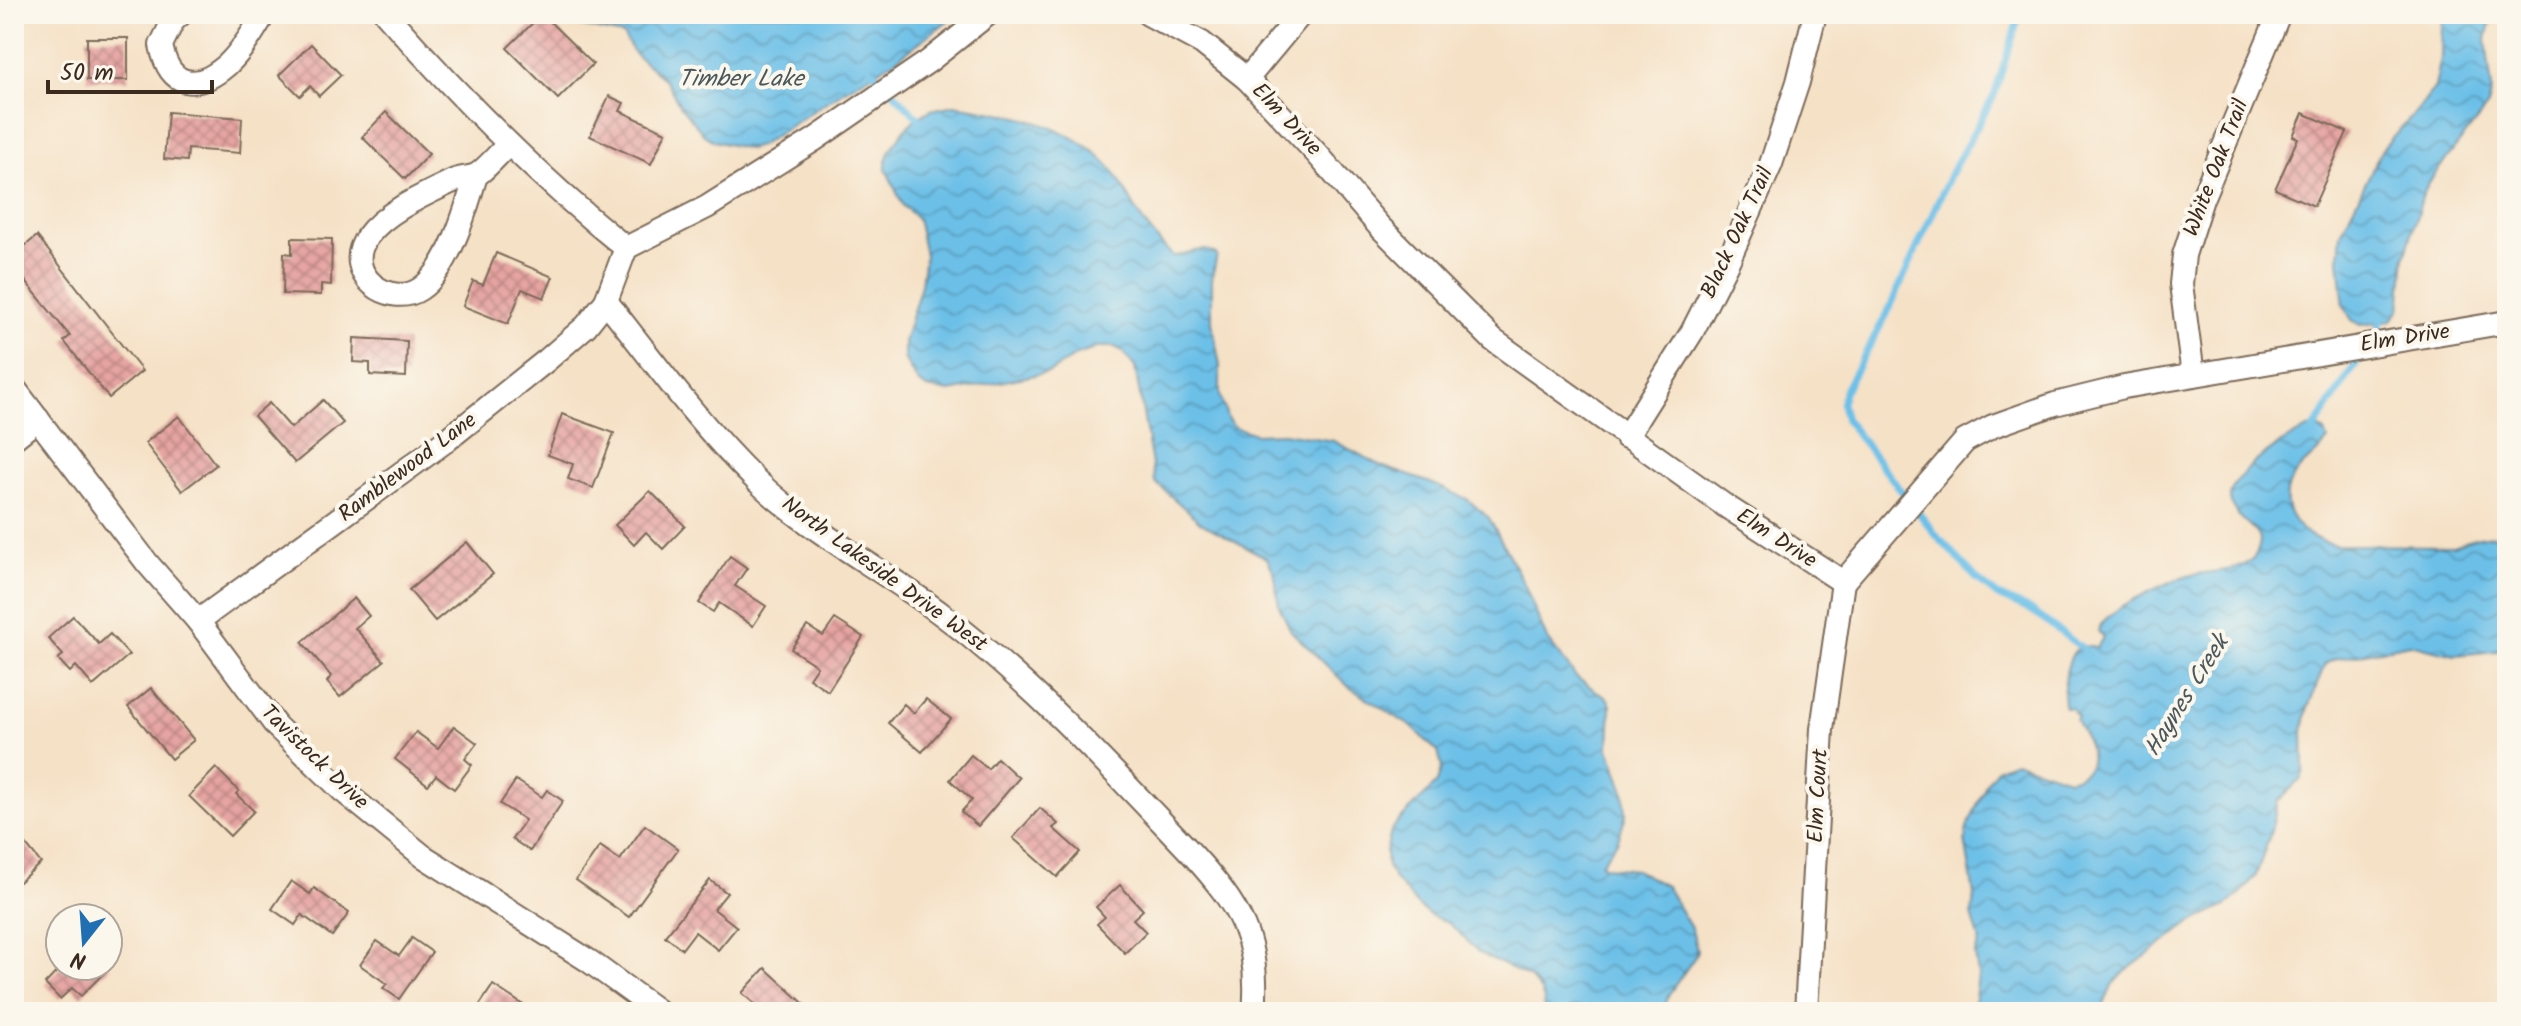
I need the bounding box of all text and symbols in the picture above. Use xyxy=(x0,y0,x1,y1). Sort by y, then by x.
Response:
scale bar xyxy=(48,44,212,94)
text: 50 m xyxy=(60,54,114,93)
water label: Timber Lake xyxy=(678,60,806,99)
street label: Elm Drive xyxy=(1242,75,1330,165)
street label: White Oak Trail xyxy=(2175,94,2259,242)
street label: Black Oak Trail xyxy=(1692,161,1784,305)
street label: Elm Drive xyxy=(2358,315,2453,363)
street label: Ramblewood Lane xyxy=(331,404,485,532)
street label: North Lakeside Drive West xyxy=(773,488,995,662)
street label: Elm Drive xyxy=(1729,500,1824,578)
water label: Haynes Creek xyxy=(2134,624,2242,765)
street label: Tavistock Drive xyxy=(252,697,376,819)
street label: Elm Court xyxy=(1799,748,1839,844)
north arrow xyxy=(44,902,124,982)
text: N xyxy=(67,940,91,978)

